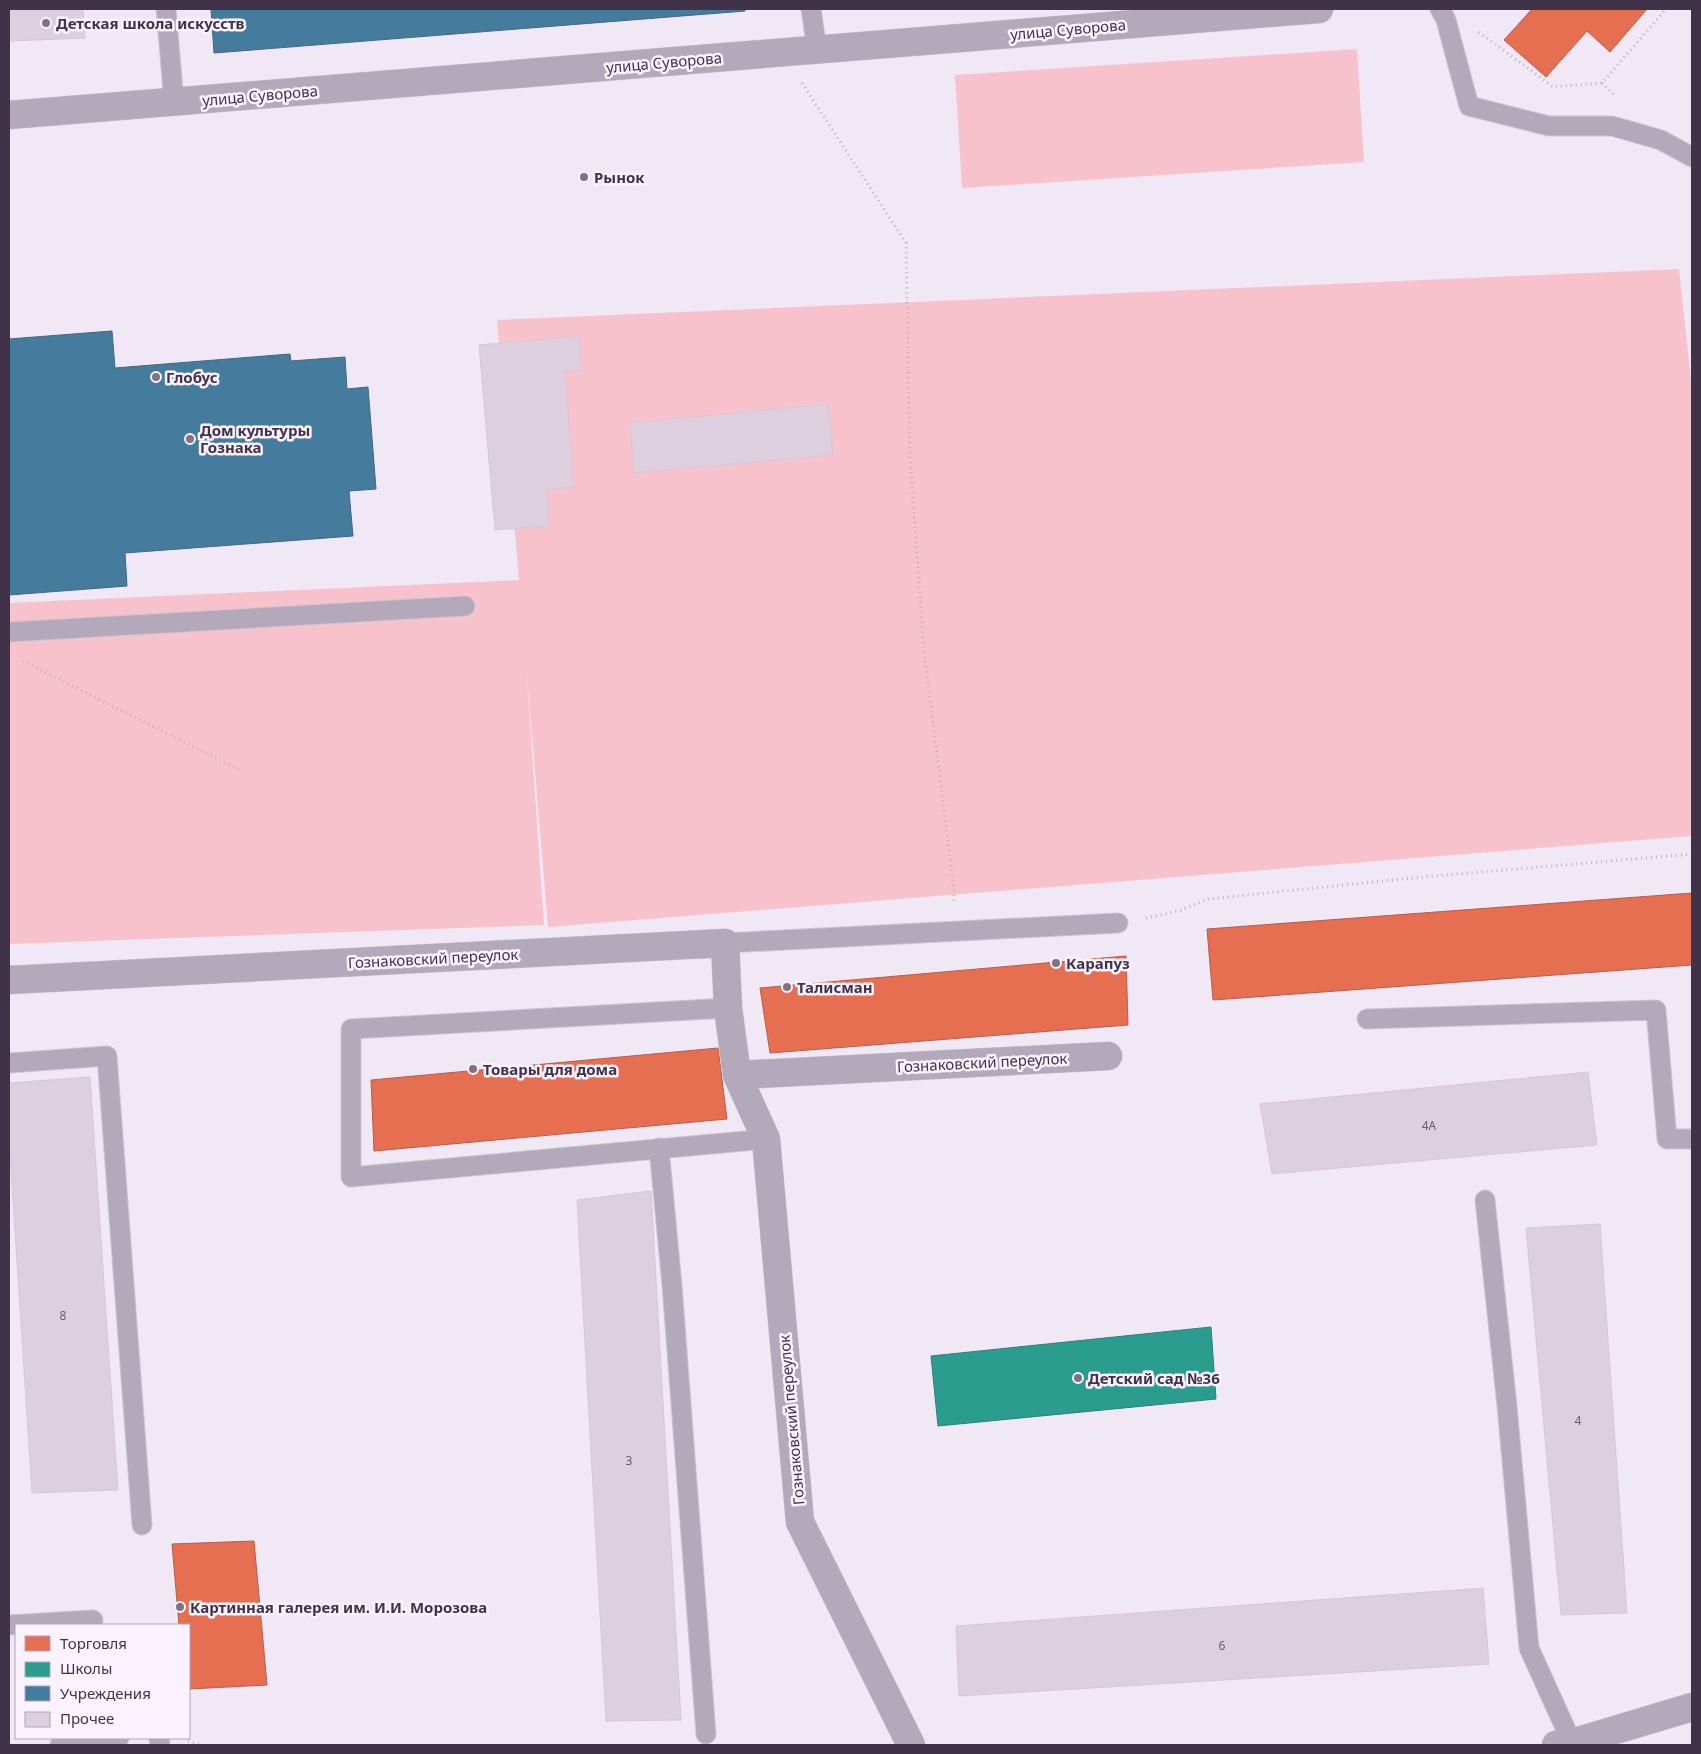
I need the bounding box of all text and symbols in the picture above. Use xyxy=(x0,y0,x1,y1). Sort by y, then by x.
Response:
place label: Детская школа искусств xyxy=(56,13,245,33)
street label: улица Суворова xyxy=(1009,14,1127,44)
marker: Детская школа искусств xyxy=(40,17,52,29)
street label: улица Суворова xyxy=(605,47,723,77)
street label: улица Суворова xyxy=(201,80,319,110)
place label: Рынок xyxy=(594,167,645,187)
marker: Рынок xyxy=(578,171,590,183)
place label: Глобус xyxy=(166,367,218,387)
marker: Глобус xyxy=(150,371,162,383)
place label: Дом культуры Гознака xyxy=(200,420,310,457)
marker: Дом культуры Гознака xyxy=(184,433,196,445)
street label: Гознаковский переулок xyxy=(347,944,519,972)
place label: Карапуз xyxy=(1066,953,1130,973)
marker: Карапуз xyxy=(1050,957,1062,969)
place label: Талисман xyxy=(797,977,873,997)
marker: Талисман xyxy=(781,981,793,993)
street label: Гознаковский переулок xyxy=(896,1048,1068,1076)
place label: Товары для дома xyxy=(483,1059,617,1079)
marker: Товары для дома xyxy=(467,1063,479,1075)
house number: 4А xyxy=(1422,1117,1437,1134)
house number: 8 xyxy=(60,1307,67,1324)
street label: Гознаковский переулок xyxy=(774,1334,808,1506)
place label: Детский сад №36 xyxy=(1088,1368,1220,1388)
marker: Детский сад №36 xyxy=(1072,1372,1084,1384)
house number: 4 xyxy=(1575,1412,1582,1429)
house number: 3 xyxy=(626,1452,633,1469)
place label: Картинная галерея им. И.И. Морозова xyxy=(190,1597,487,1617)
marker: Картинная галерея им. И.И. Морозова xyxy=(174,1601,186,1613)
legend xyxy=(15,1624,190,1739)
text: Торговля xyxy=(60,1633,127,1653)
house number: 6 xyxy=(1219,1637,1226,1654)
text: Школы xyxy=(60,1658,112,1678)
text: Учреждения xyxy=(60,1683,151,1703)
text: Прочее xyxy=(60,1708,114,1728)

